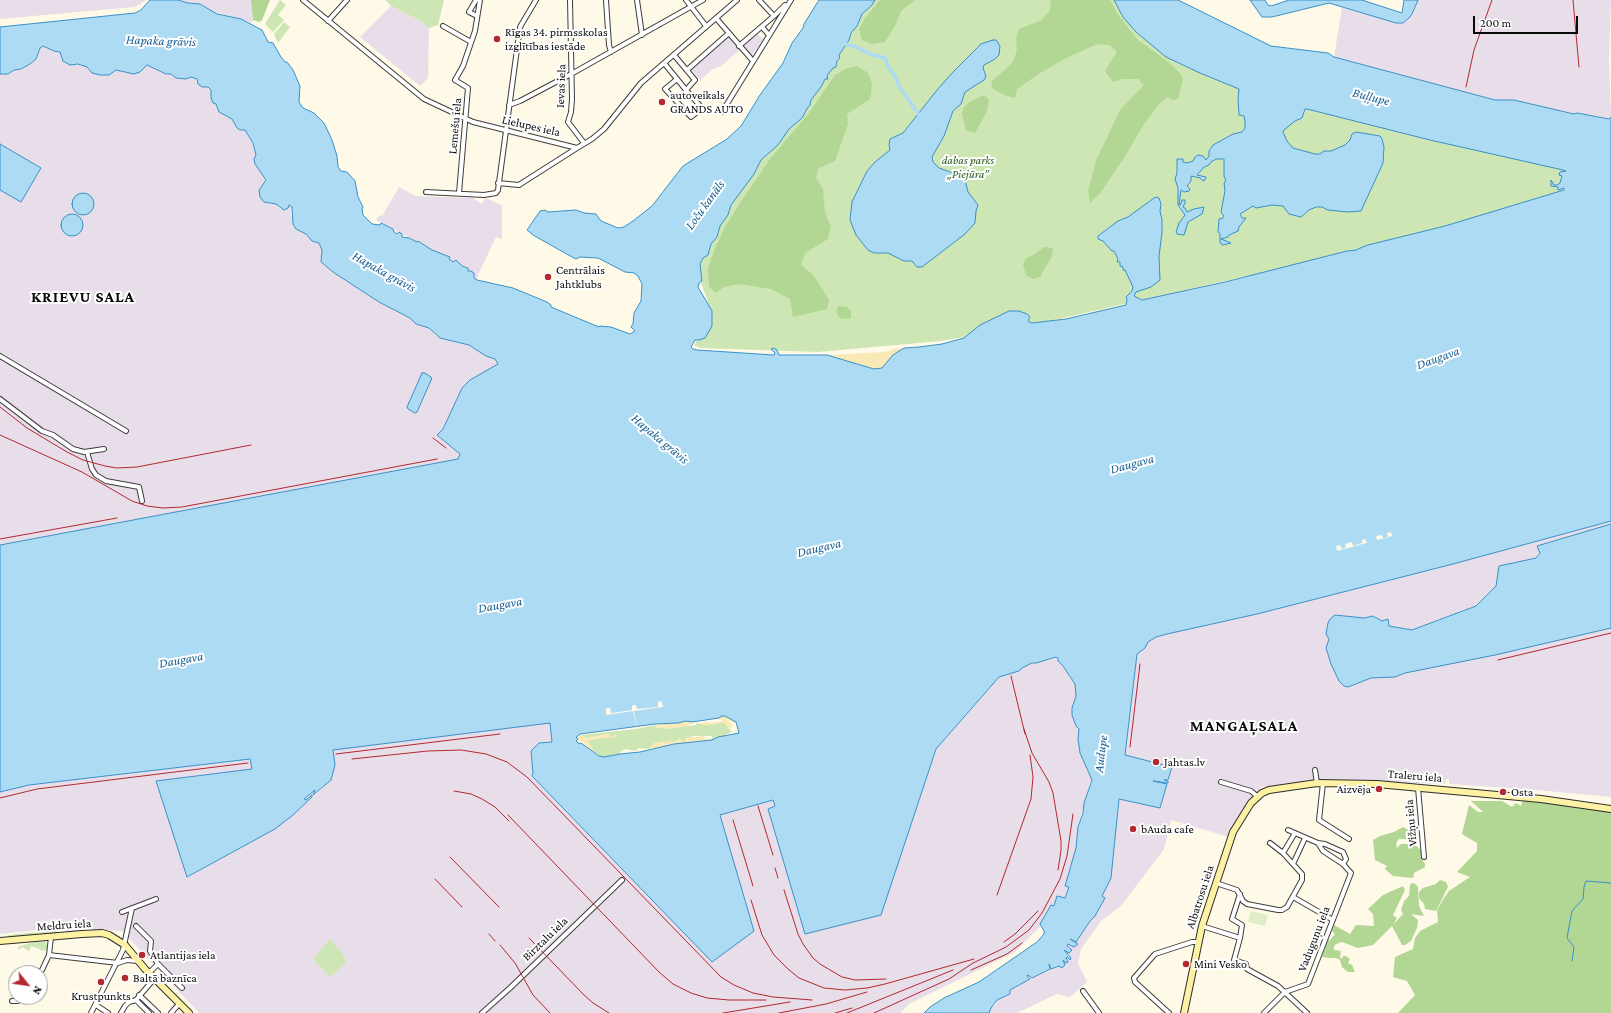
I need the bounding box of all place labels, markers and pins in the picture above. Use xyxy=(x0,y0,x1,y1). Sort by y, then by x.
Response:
place label: Rīgas 34. pirmsskolas izglītības iestāde xyxy=(505,25,608,53)
marker: Rīgas 34. pirmsskolas izglītības iestāde xyxy=(492,34,502,44)
place label: autoveikals GRANDS AUTO xyxy=(670,88,743,116)
marker: autoveikals GRANDS AUTO xyxy=(657,97,667,107)
place label: Centrālais Jahtklubs xyxy=(556,263,605,291)
marker: Centrālais Jahtklubs xyxy=(543,272,553,282)
place label: Jahtas.lv xyxy=(1164,755,1205,769)
marker: Jahtas.lv xyxy=(1151,757,1161,767)
place label: Aizvēja xyxy=(1337,782,1371,796)
marker: Aizvēja xyxy=(1374,784,1384,794)
place label: Osta xyxy=(1511,785,1533,799)
marker: Osta xyxy=(1498,787,1508,797)
place label: bAuda cafe xyxy=(1141,822,1194,836)
marker: bAuda cafe xyxy=(1128,824,1138,834)
place label: Atlantijas iela xyxy=(150,948,216,962)
marker: Atlantijas iela xyxy=(137,950,147,960)
place label: Mini Vesko xyxy=(1194,957,1247,971)
marker: Mini Vesko xyxy=(1181,959,1191,969)
place label: Baltā baznīca xyxy=(133,971,197,985)
marker: Baltā baznīca xyxy=(120,973,130,983)
marker: Krustpunkts xyxy=(96,977,106,987)
place label: Krustpunkts xyxy=(71,989,131,1003)

